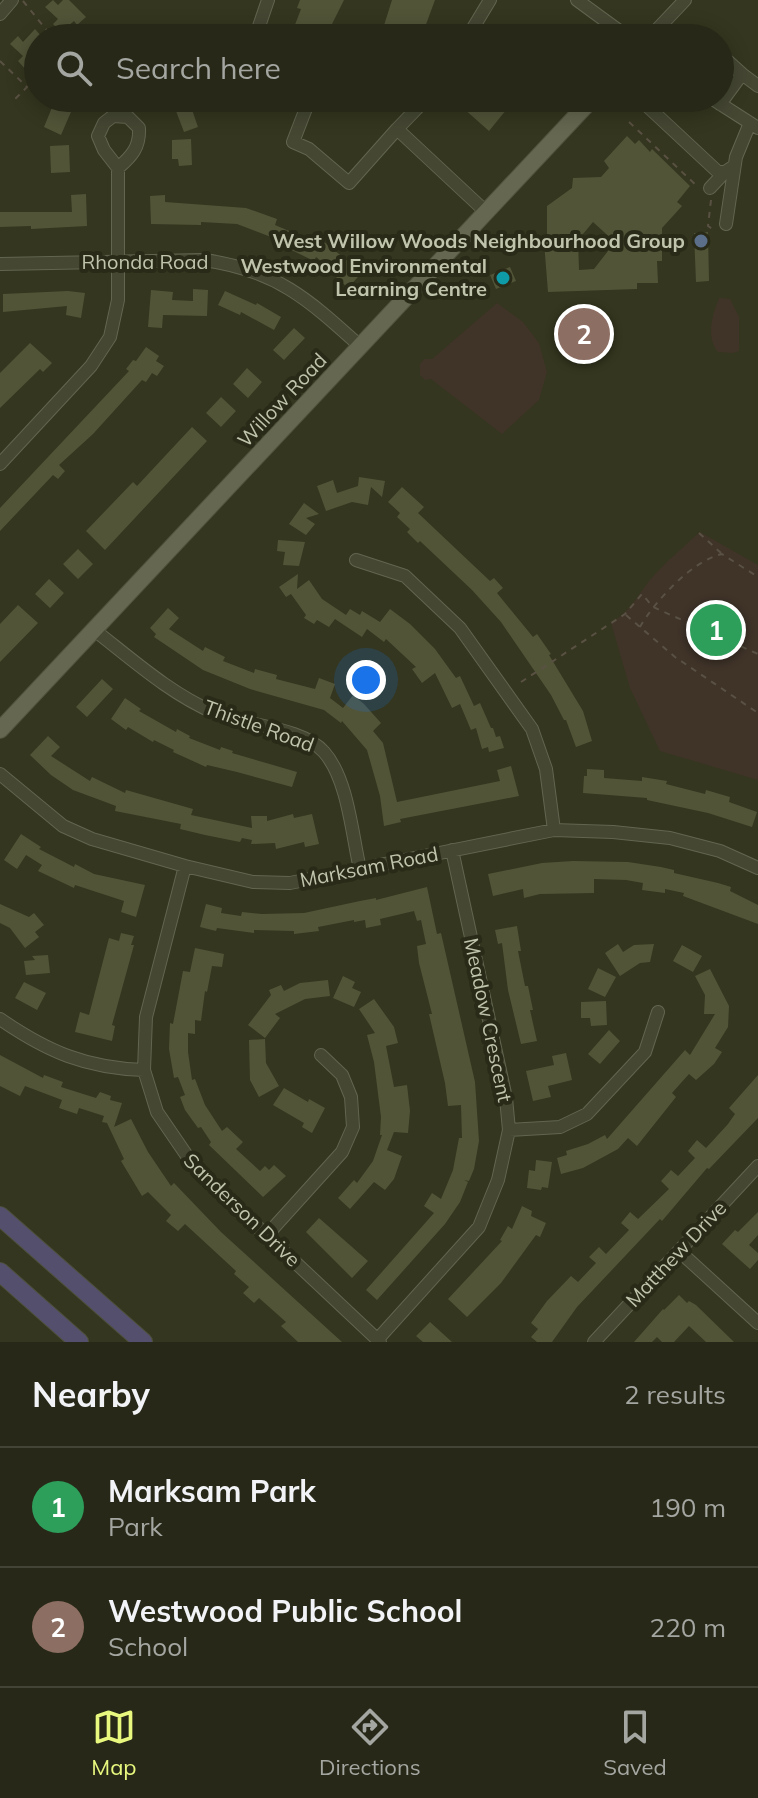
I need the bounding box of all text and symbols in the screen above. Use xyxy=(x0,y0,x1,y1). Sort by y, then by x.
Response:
search box xyxy=(24,24,734,112)
icon: search xyxy=(52,46,96,90)
text: Search here xyxy=(116,49,281,87)
place label: West Willow Woods Neighbourhood Group xyxy=(272,228,685,253)
marker: West Willow Woods Neighbourhood Group xyxy=(692,232,710,250)
street label: Rhonda Road xyxy=(82,249,208,274)
place label: Westwood Environmental Learning Centre xyxy=(240,253,487,301)
marker: Westwood Environmental Learning Centre xyxy=(494,269,512,287)
pin: 2 xyxy=(558,304,610,364)
street label: Willow Road xyxy=(232,347,332,452)
pin: 1 xyxy=(690,600,742,660)
your location xyxy=(346,660,386,700)
street label: Thistle Road xyxy=(201,694,318,757)
street label: Marksam Road xyxy=(298,841,440,892)
street label: Meadow Crescent xyxy=(459,936,518,1104)
street label: Sanderson Drive xyxy=(179,1148,306,1272)
street label: Matthew Drive xyxy=(620,1195,731,1312)
text: Nearby xyxy=(32,1373,150,1416)
text: 2 results xyxy=(624,1378,726,1411)
text: Marksam Park xyxy=(108,1472,316,1510)
text: 1 xyxy=(50,1491,66,1524)
text: 190 m xyxy=(650,1491,726,1524)
text: Park xyxy=(108,1510,163,1543)
text: Westwood Public School xyxy=(108,1592,462,1630)
text: 2 xyxy=(50,1611,66,1644)
text: 220 m xyxy=(650,1611,726,1644)
text: School xyxy=(108,1630,188,1663)
tab: Map xyxy=(91,1705,137,1781)
tab: Directions xyxy=(319,1705,421,1781)
tab: Saved xyxy=(603,1705,667,1781)

